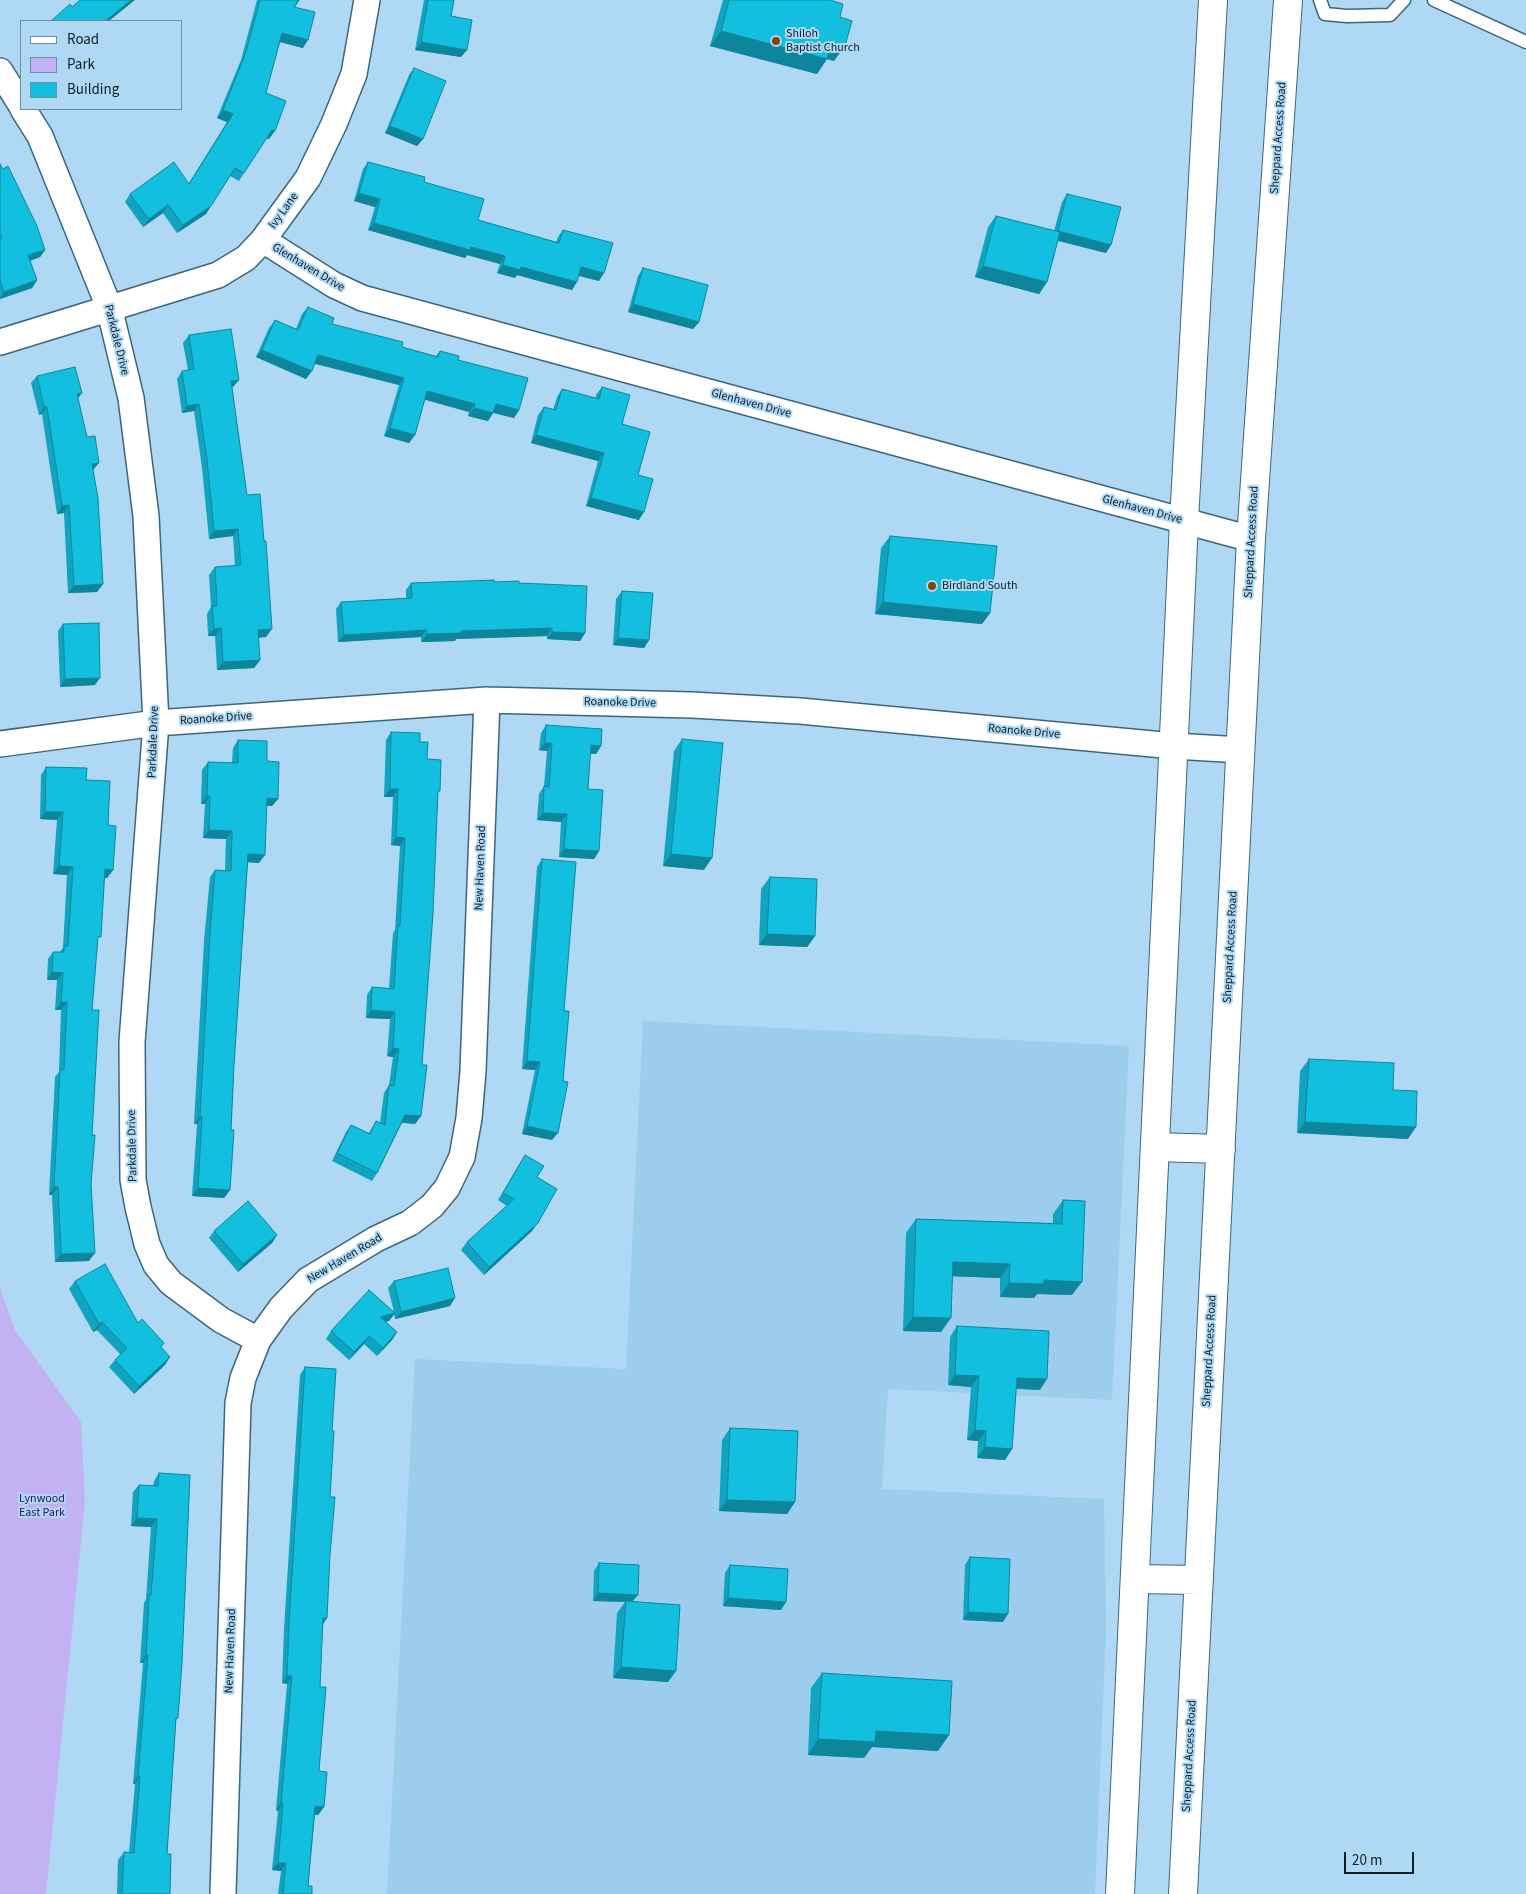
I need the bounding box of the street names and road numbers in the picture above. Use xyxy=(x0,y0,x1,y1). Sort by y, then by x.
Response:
street label: Sheppard Access Road xyxy=(1268,81,1290,195)
street label: Ivy Lane xyxy=(266,190,302,232)
street label: Glenhaven Drive xyxy=(269,241,347,295)
street label: Parkdale Drive xyxy=(100,303,132,377)
street label: Glenhaven Drive xyxy=(710,386,792,422)
street label: Sheppard Access Road xyxy=(1242,486,1262,598)
street label: Glenhaven Drive xyxy=(1101,492,1183,528)
street label: Roanoke Drive xyxy=(584,695,656,711)
street label: Parkdale Drive xyxy=(146,706,162,778)
street label: Roanoke Drive xyxy=(179,709,253,729)
street label: Roanoke Drive xyxy=(987,722,1061,742)
street label: New Haven Road xyxy=(472,825,490,911)
street label: Sheppard Access Road xyxy=(1221,891,1241,1003)
street label: Parkdale Drive xyxy=(125,1110,141,1182)
street label: New Haven Road xyxy=(305,1231,385,1287)
street label: Sheppard Access Road xyxy=(1200,1295,1220,1407)
street label: New Haven Road xyxy=(222,1608,240,1694)
street label: Sheppard Access Road xyxy=(1180,1700,1200,1812)

